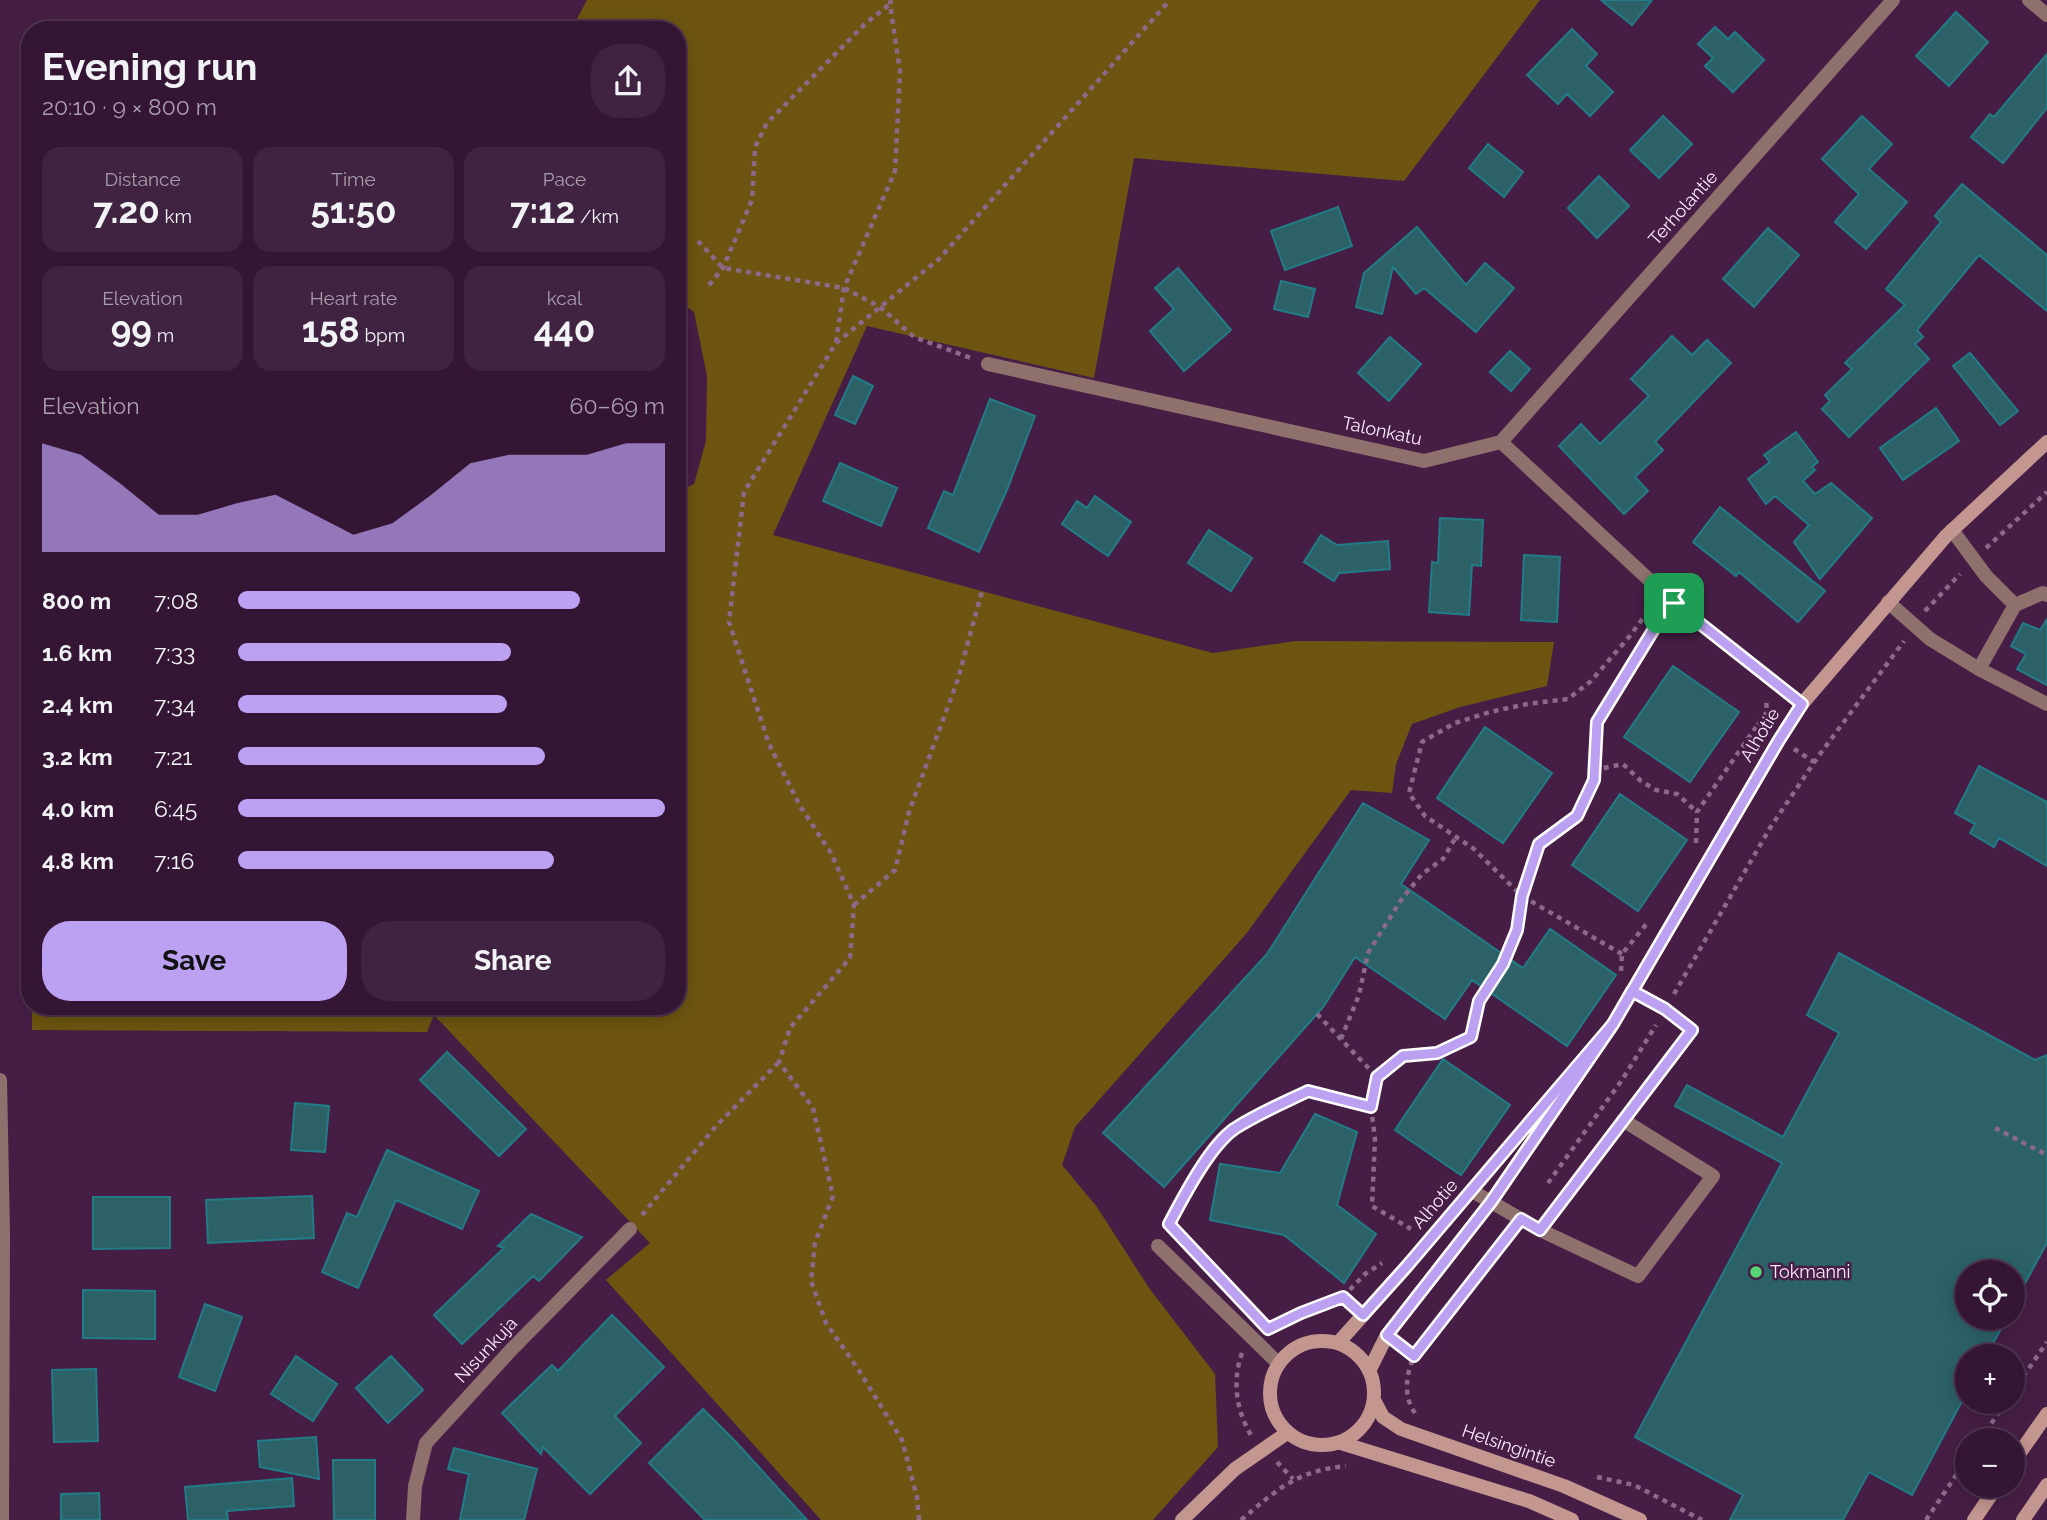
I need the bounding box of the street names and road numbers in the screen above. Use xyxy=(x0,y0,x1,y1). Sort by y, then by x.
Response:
street label: Terholantie xyxy=(1644,166,1722,249)
street label: Talonkatu xyxy=(1340,412,1424,449)
street label: Alhotie xyxy=(1735,704,1784,765)
street label: Alhotie xyxy=(1407,1174,1462,1233)
street label: Nisunkuja xyxy=(450,1313,521,1387)
street label: Helsingintie xyxy=(1460,1420,1559,1471)

